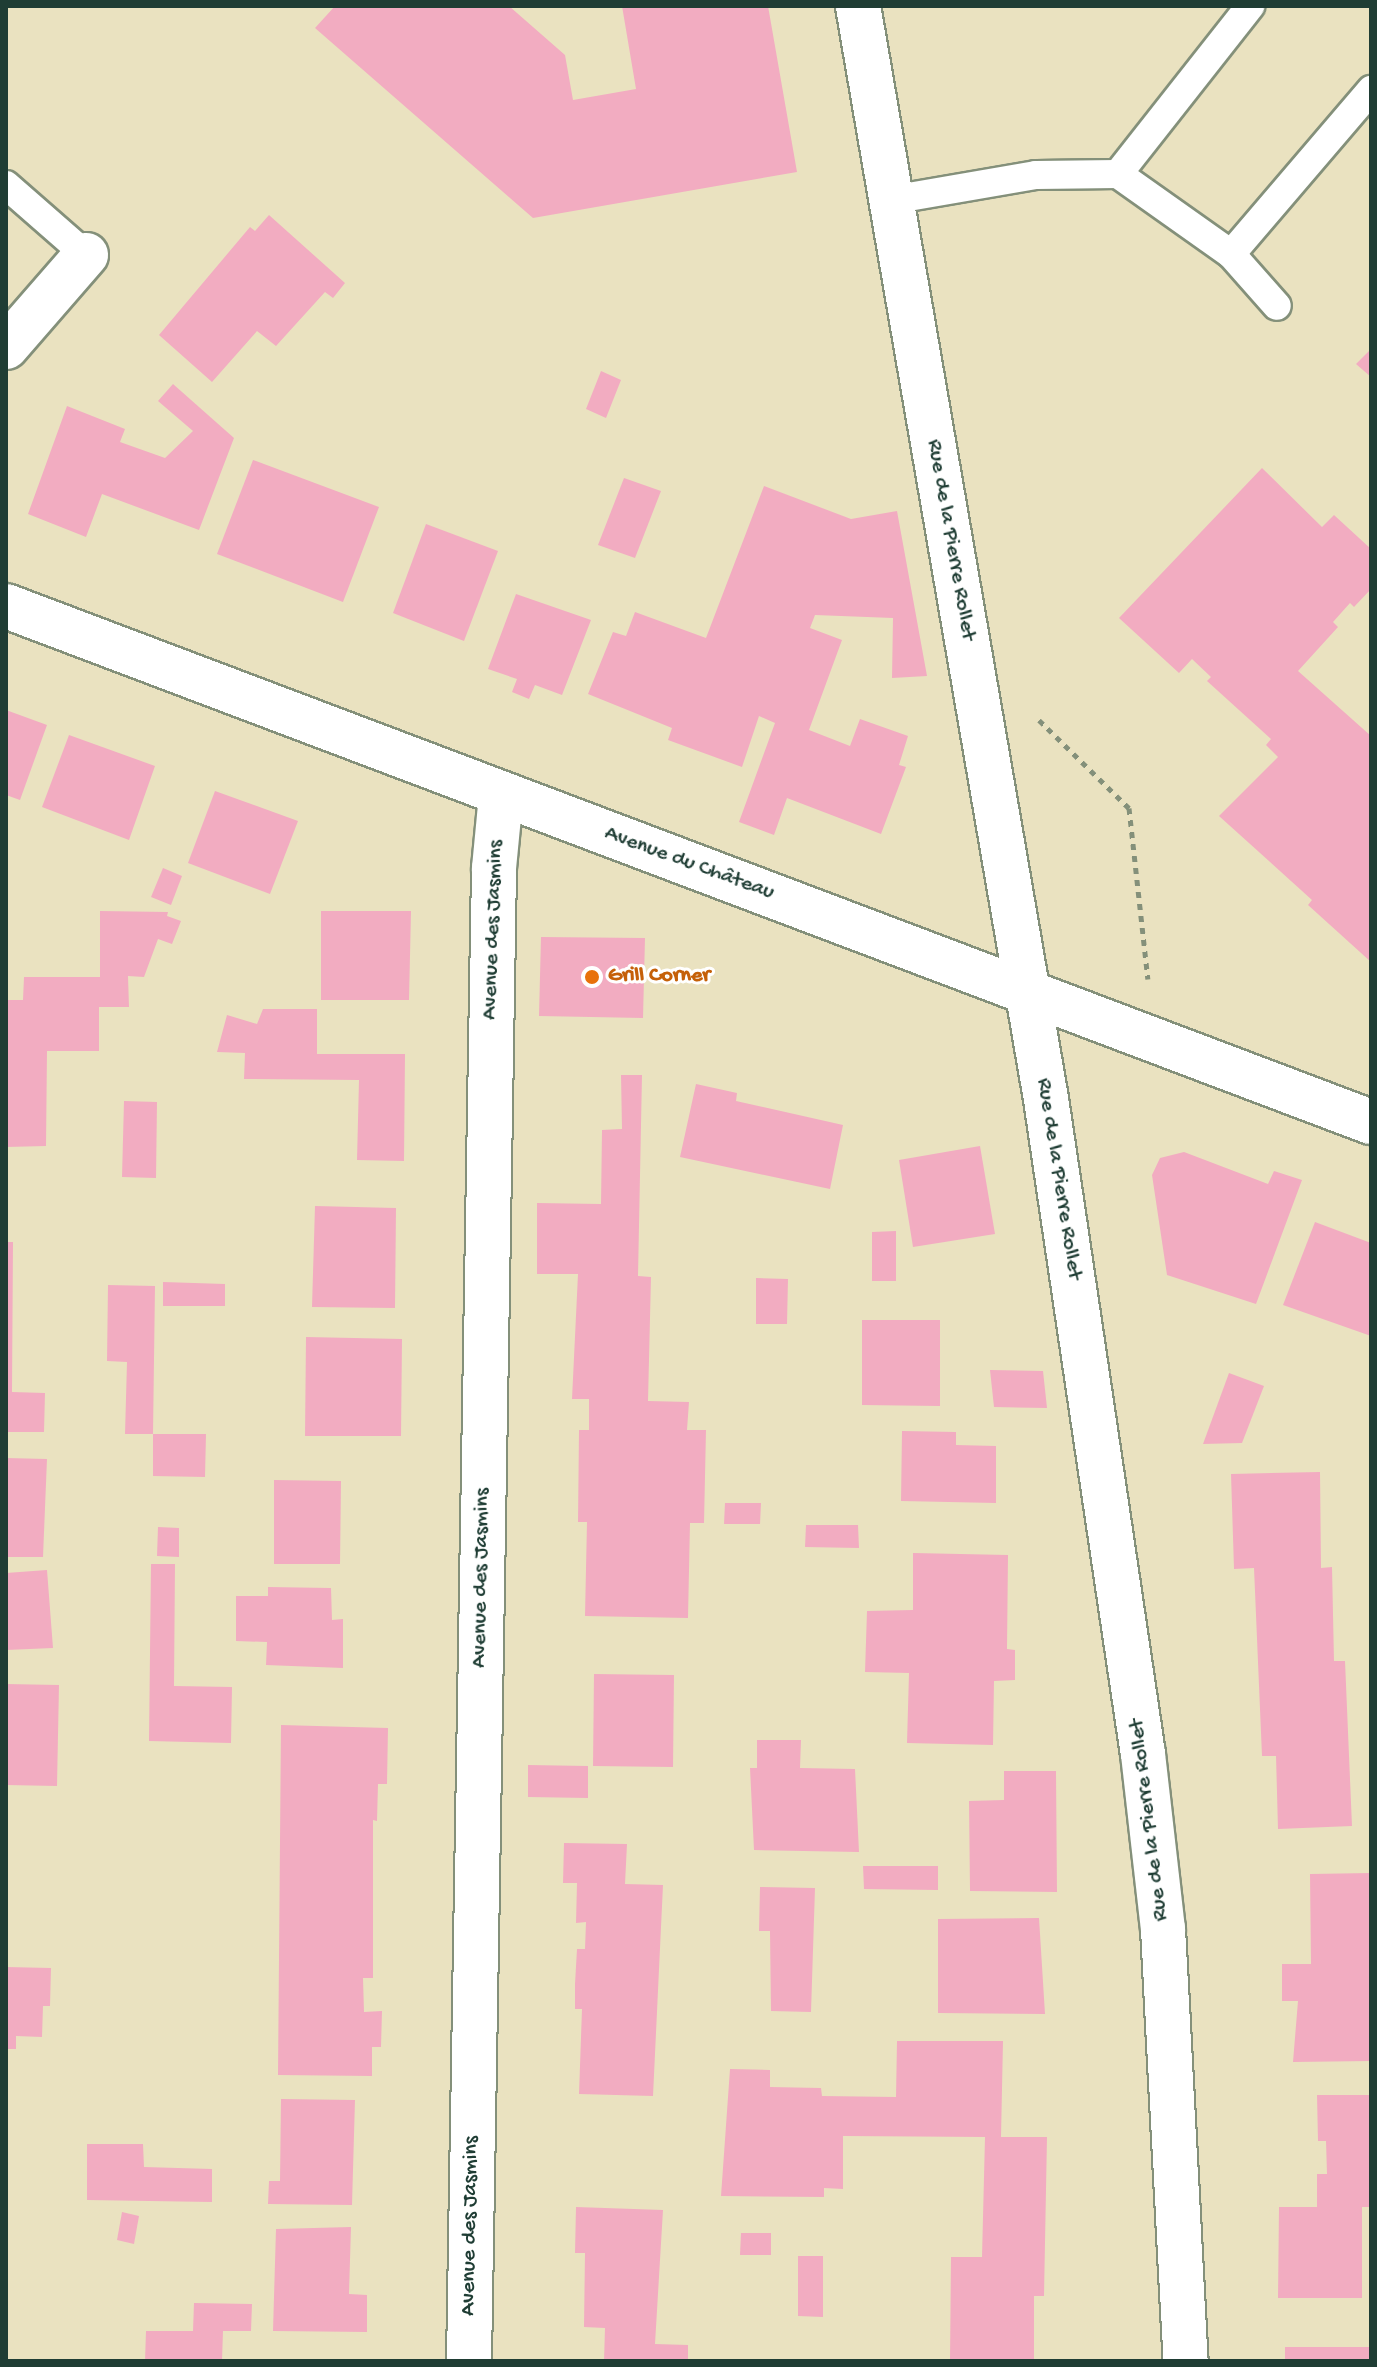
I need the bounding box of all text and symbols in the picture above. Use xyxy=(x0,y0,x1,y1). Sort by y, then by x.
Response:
street label: Rue de la Pierre Rollet xyxy=(919,437,981,643)
street label: Avenue du Château xyxy=(601,821,777,907)
street label: Avenue des Jasmins xyxy=(478,840,510,1020)
place label: Grill Corner xyxy=(608,964,710,990)
marker: Grill Corner xyxy=(583,968,601,986)
street label: Rue de la Pierre Rollet xyxy=(1029,1076,1087,1282)
street label: Avenue des Jasmins xyxy=(467,1488,497,1668)
street label: Rue de la Pierre Rollet xyxy=(1124,1717,1176,1923)
street label: Avenue des Jasmins xyxy=(456,2136,486,2316)

